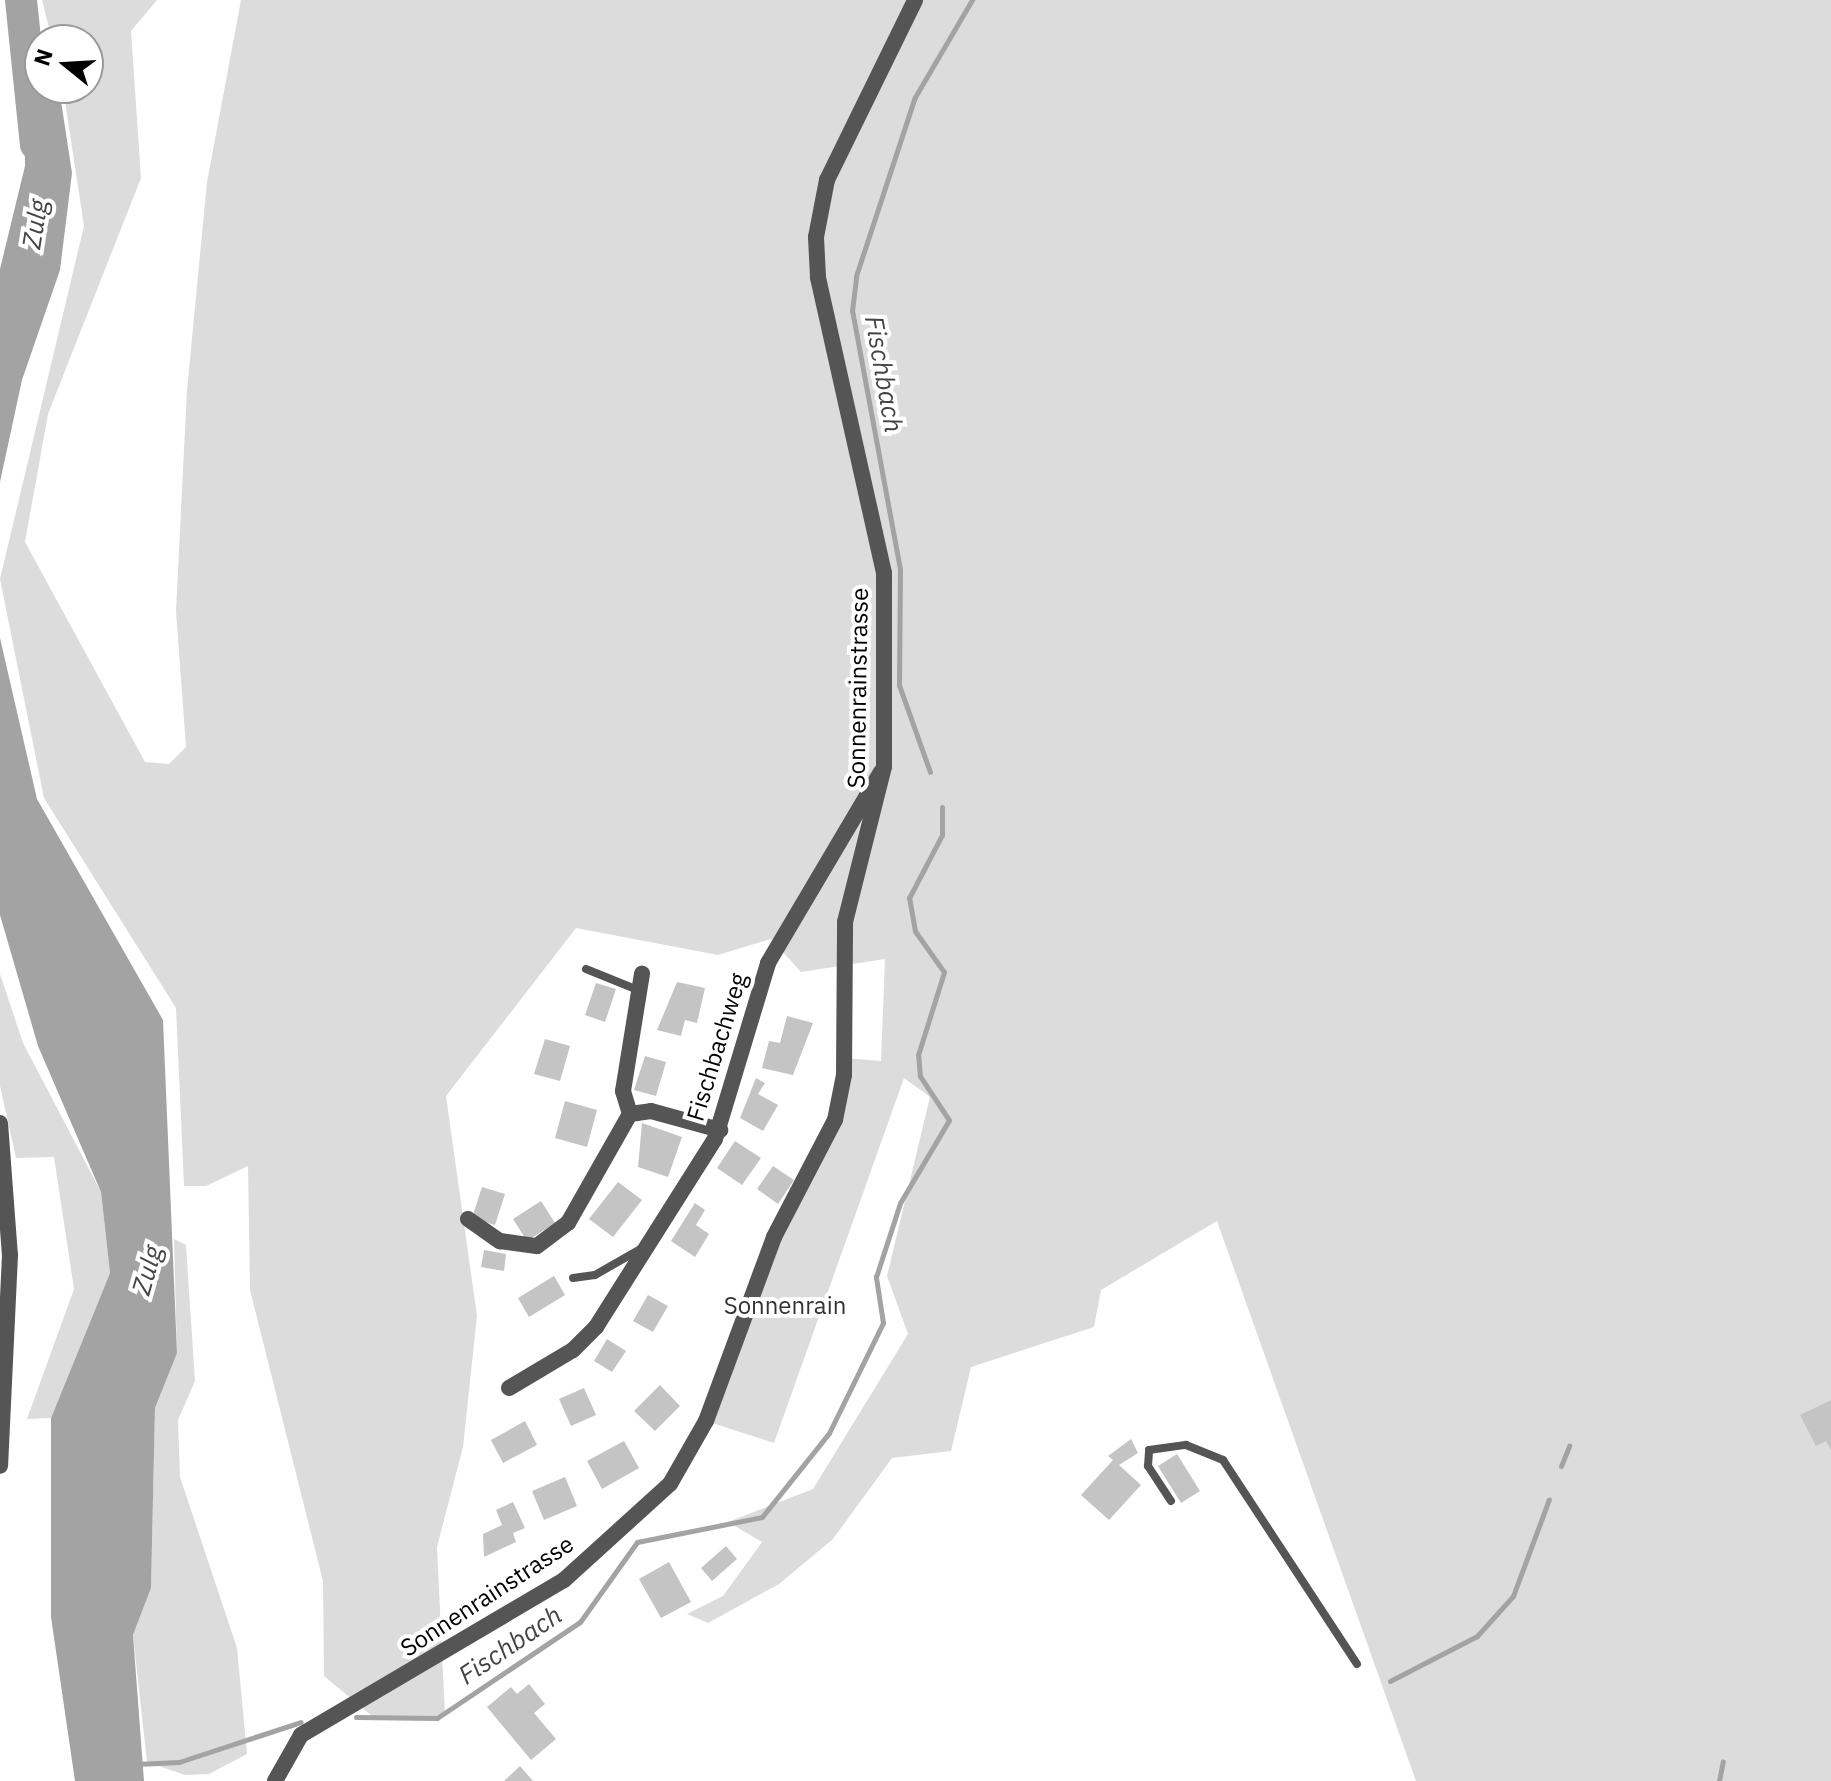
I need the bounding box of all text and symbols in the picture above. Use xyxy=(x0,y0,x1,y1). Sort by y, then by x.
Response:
north arrow xyxy=(24,24,104,104)
text: N xyxy=(26,45,59,69)
water label: Zulg xyxy=(16,197,54,251)
water label: Fischbach xyxy=(858,313,910,435)
street label: Sonnenrainstrasse xyxy=(842,588,874,788)
street label: Fischbachweg xyxy=(681,969,753,1125)
water label: Zulg xyxy=(125,1242,169,1298)
park label: Sonnenrain xyxy=(724,1292,846,1320)
street label: Sonnenrainstrasse xyxy=(395,1529,579,1663)
water label: Fischbach xyxy=(452,1599,568,1691)

